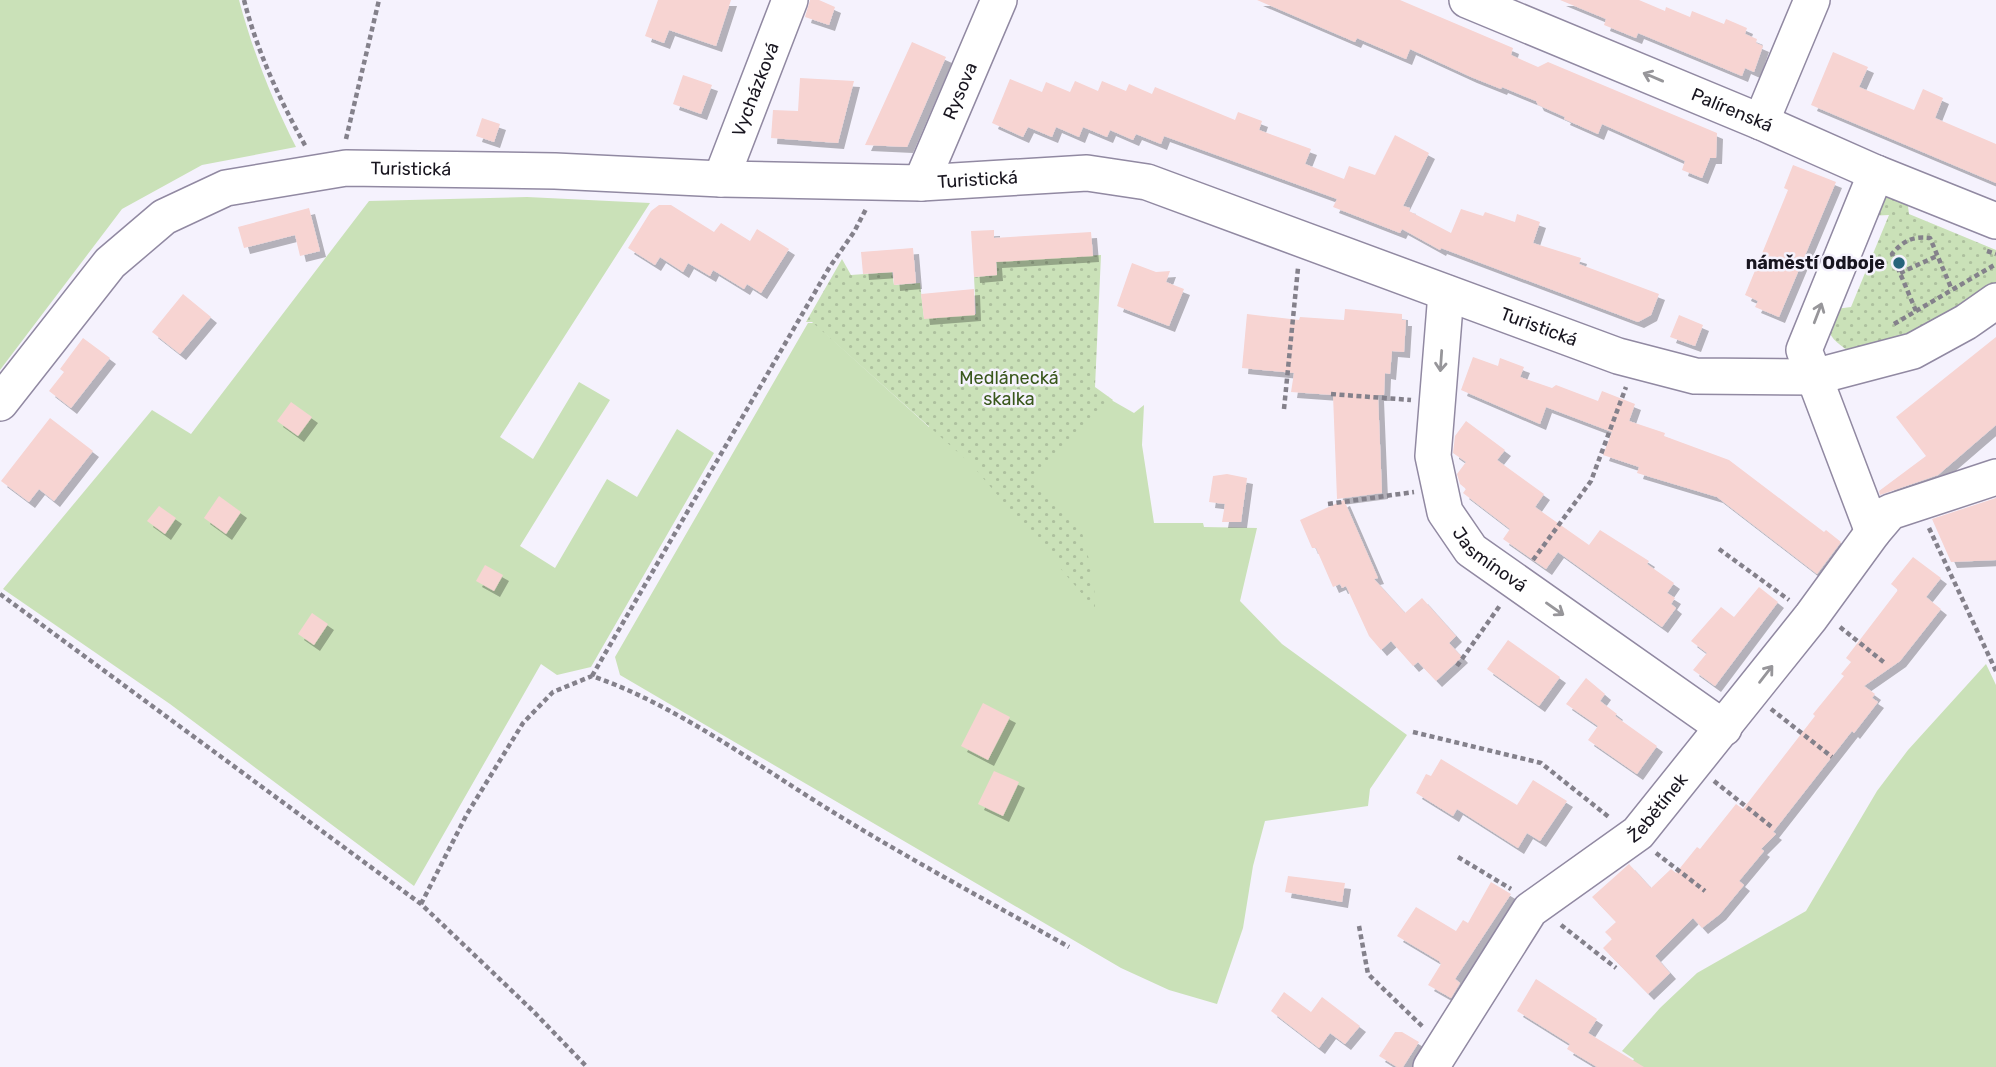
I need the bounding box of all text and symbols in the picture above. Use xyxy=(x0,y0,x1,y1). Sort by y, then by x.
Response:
street label: Vycházková xyxy=(727,39,784,140)
street label: Rysova xyxy=(938,59,982,123)
one-way arrow xyxy=(1642,70,1664,83)
street label: Palírenská xyxy=(1688,83,1776,137)
street label: Turistická xyxy=(370,157,451,181)
street label: Turistická xyxy=(937,166,1018,193)
place label: náměstí Odboje xyxy=(1746,252,1885,274)
marker: náměstí Odboje xyxy=(1891,255,1907,271)
street label: Turistická xyxy=(1497,302,1580,351)
one-way arrow xyxy=(1813,302,1826,324)
one-way arrow xyxy=(1434,349,1447,371)
park label: Medlánecká skalka xyxy=(959,367,1059,410)
street label: Jasmínová xyxy=(1448,523,1531,597)
one-way arrow xyxy=(1544,602,1564,616)
one-way arrow xyxy=(1759,666,1774,684)
street label: Žebětínek xyxy=(1624,768,1693,848)

